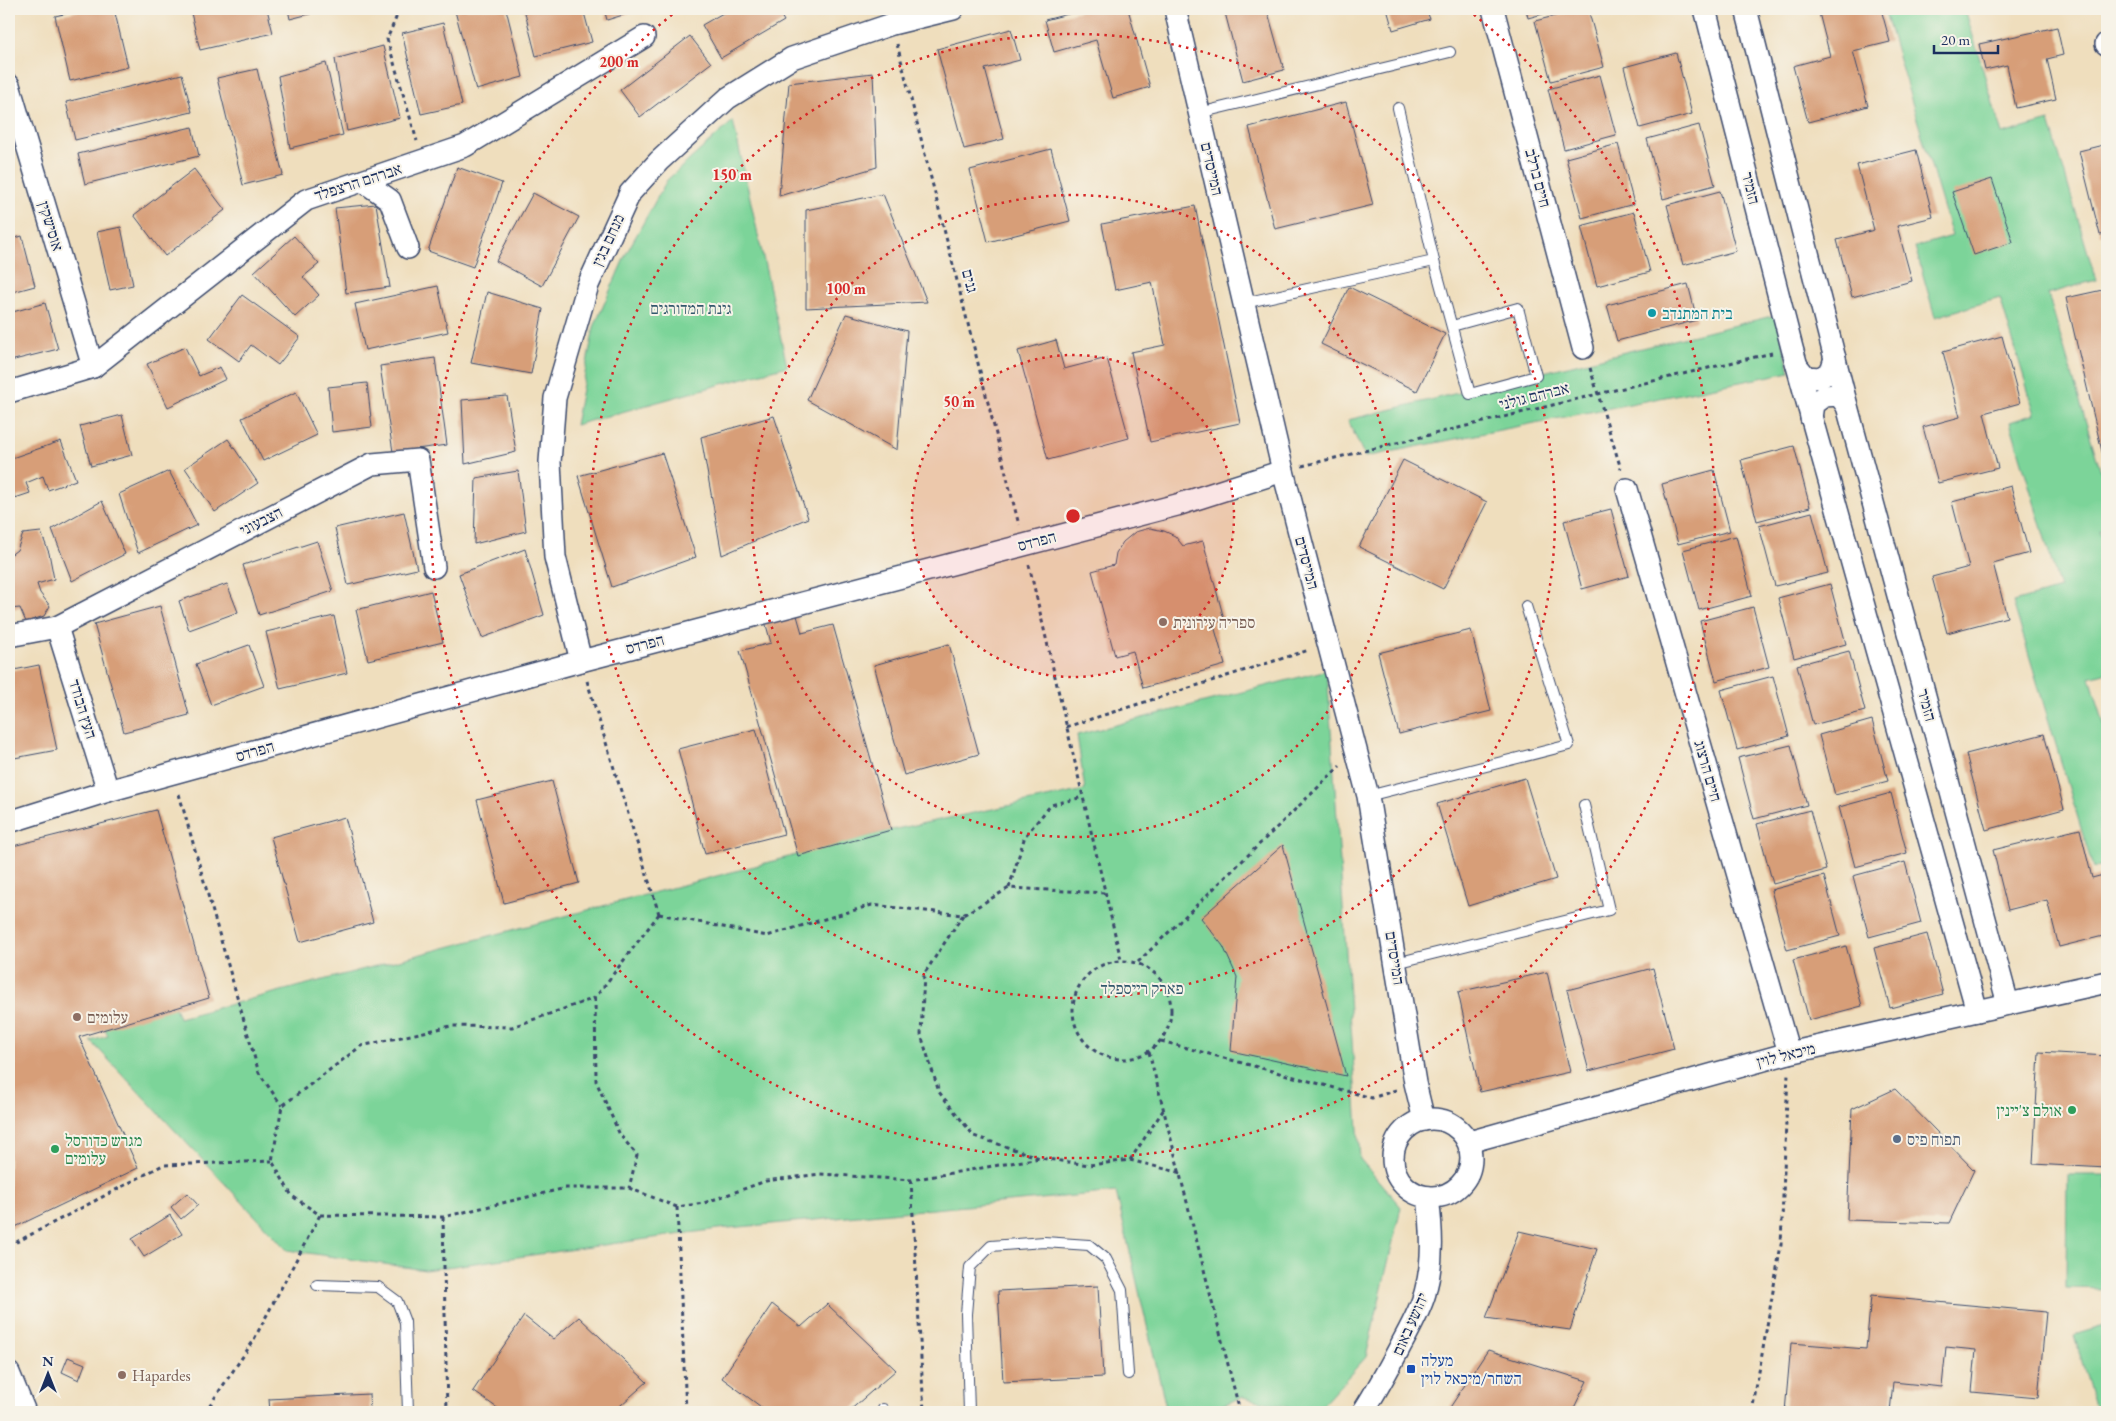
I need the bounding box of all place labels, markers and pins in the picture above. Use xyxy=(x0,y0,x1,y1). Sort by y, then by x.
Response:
place label: בית המתנדב xyxy=(1662,303,1733,324)
marker: בית המתנדב xyxy=(1646,307,1658,319)
centre of rings xyxy=(1064,507,1082,525)
place label: ספריה עירונית xyxy=(1173,612,1255,633)
marker: ספריה עירונית xyxy=(1157,616,1169,628)
place label: עלומים xyxy=(87,1007,129,1028)
marker: עלומים xyxy=(71,1011,83,1023)
place label: אולם צ'יינין xyxy=(1997,1100,2062,1121)
marker: אולם צ'יינין xyxy=(2066,1104,2078,1116)
place label: תפוח פיס xyxy=(1907,1129,1961,1150)
place label: מגרש כדורסל עלומים xyxy=(65,1130,142,1169)
marker: תפוח פיס xyxy=(1891,1133,1903,1145)
marker: מגרש כדורסל עלומים xyxy=(49,1143,61,1155)
place label: מעלה השחר/מיכאל לוין xyxy=(1421,1350,1522,1389)
marker: מעלה השחר/מיכאל לוין xyxy=(1405,1363,1417,1375)
place label: Hapardes xyxy=(132,1365,191,1386)
marker: Hapardes xyxy=(116,1369,128,1381)

